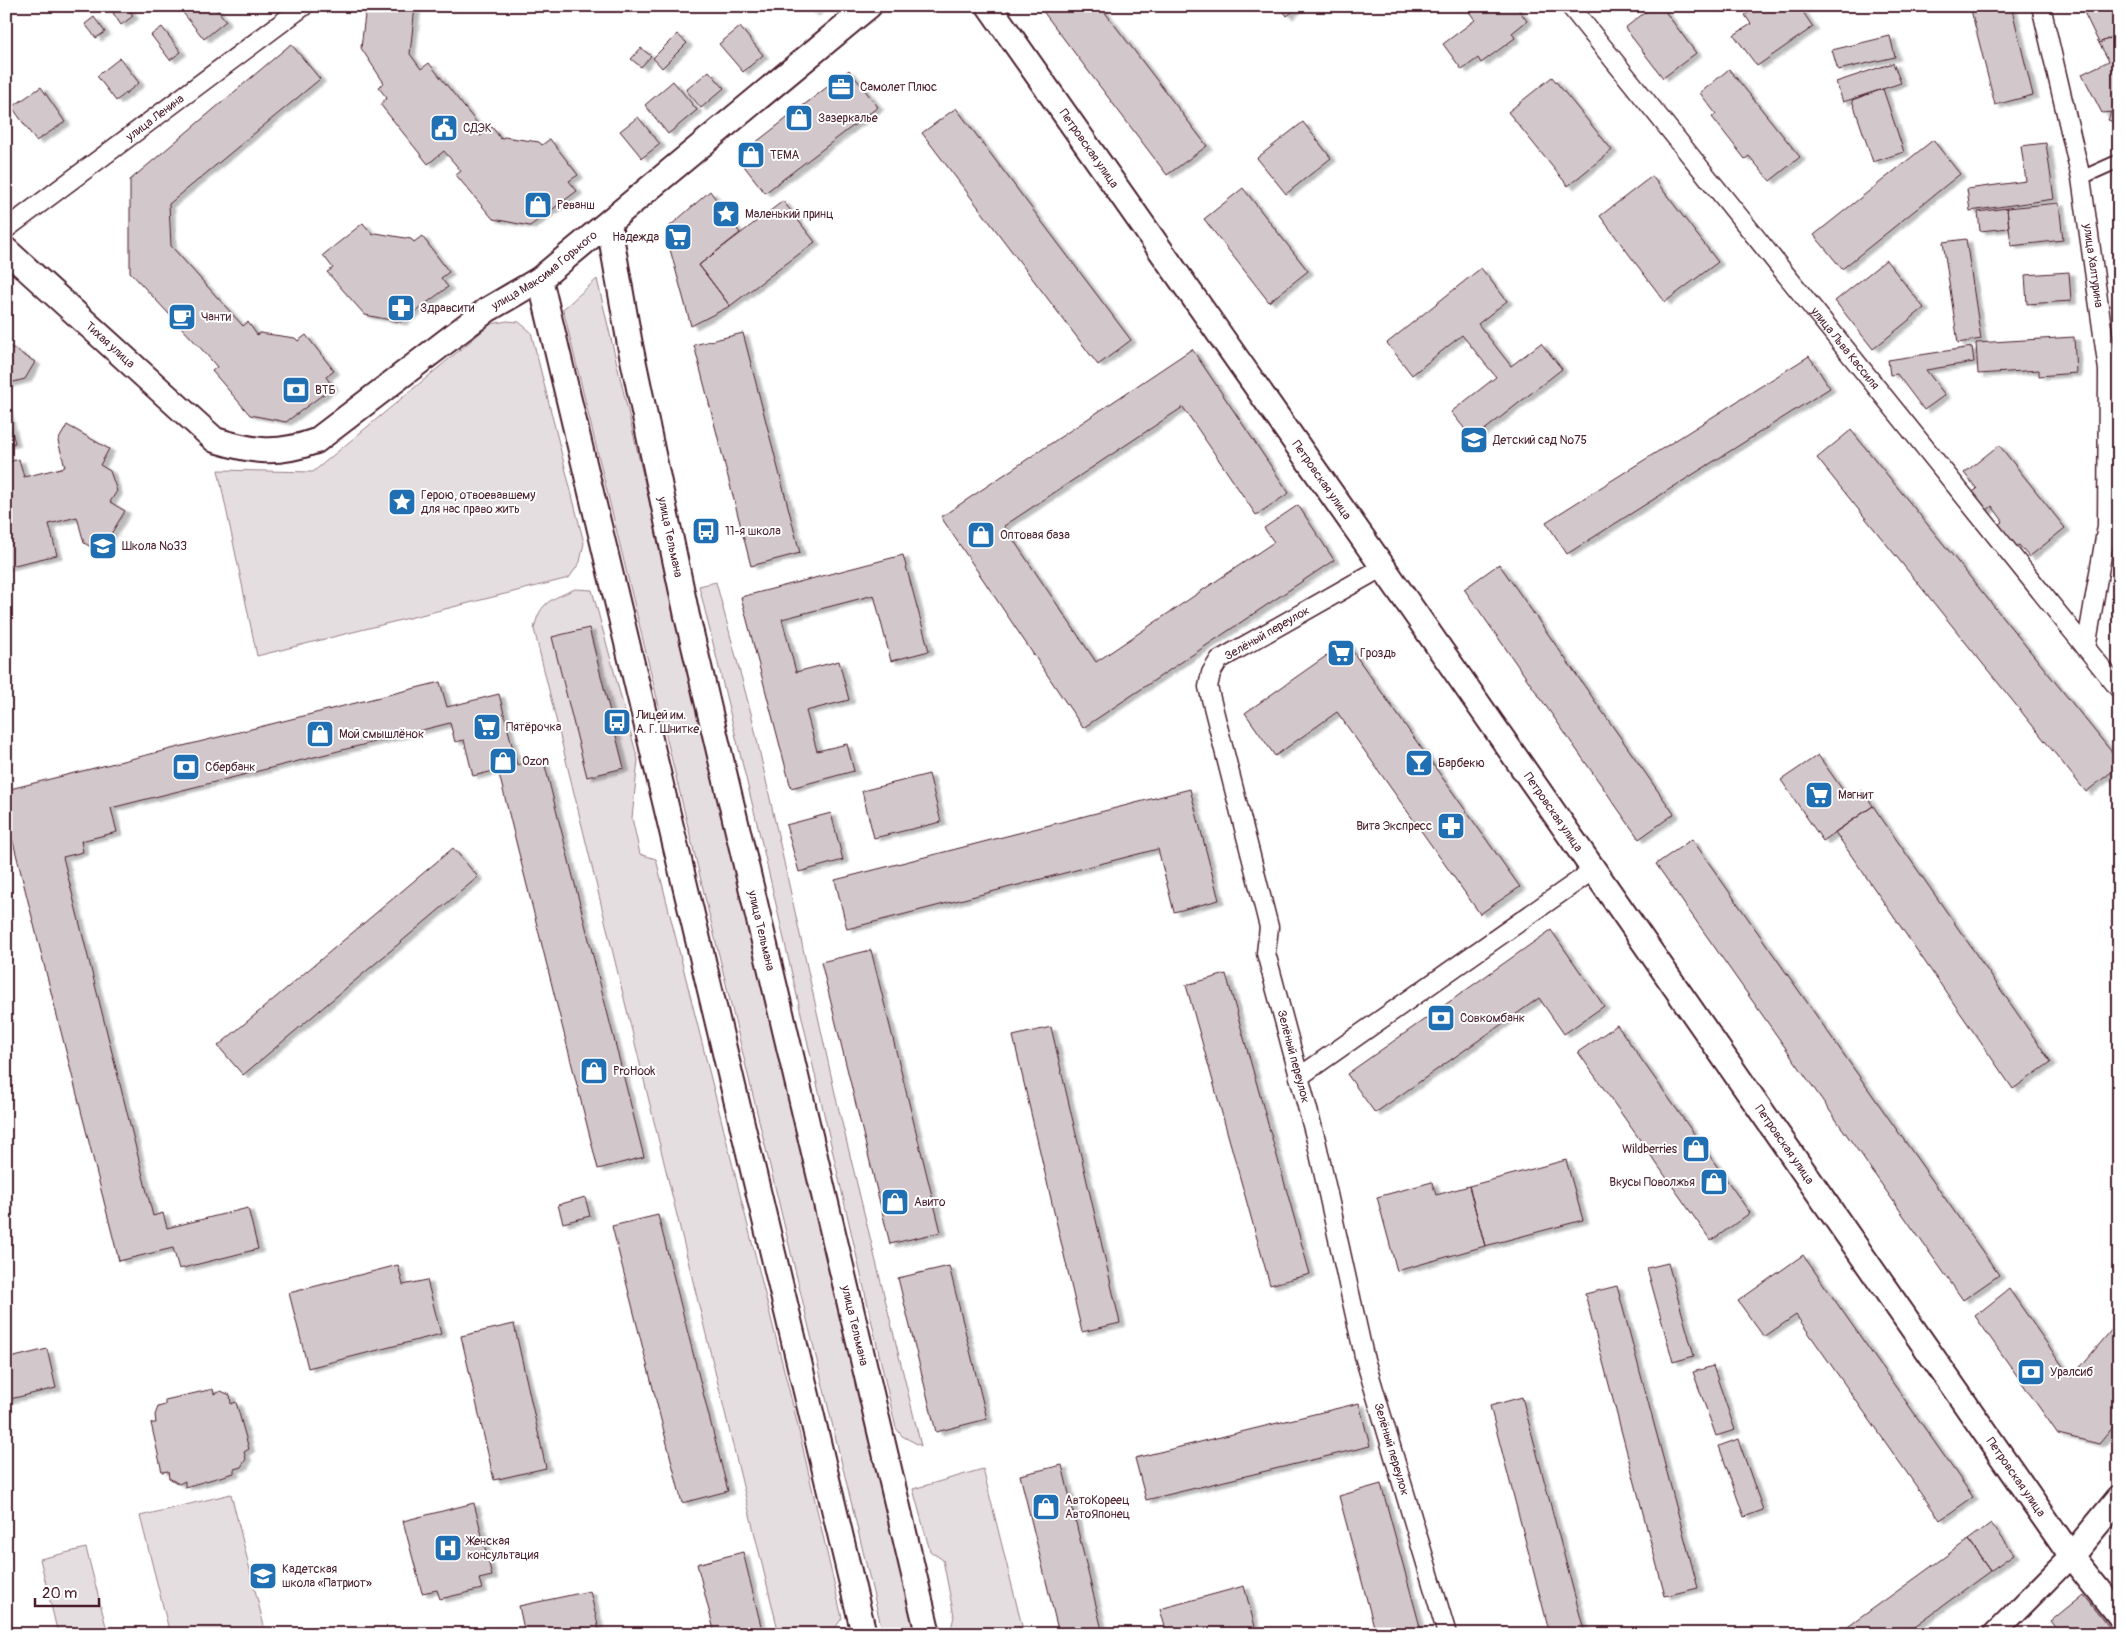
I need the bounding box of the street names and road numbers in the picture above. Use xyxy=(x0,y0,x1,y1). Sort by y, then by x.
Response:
street label: улица Ленина xyxy=(122,91,187,145)
street label: Петровская улица xyxy=(1056,106,1122,191)
street label: улица Халтурина xyxy=(2079,222,2106,309)
street label: улица Максима Горького xyxy=(488,227,601,314)
street label: улица Льва Кассиля xyxy=(1806,303,1882,393)
street label: Тихая улица xyxy=(82,319,138,372)
street label: Петровская улица xyxy=(1288,438,1355,523)
street label: улица Тельмана xyxy=(654,494,686,579)
street label: Зелёный переулок xyxy=(1222,603,1312,664)
street label: Петровская улица xyxy=(1520,770,1586,855)
street label: улица Тельмана xyxy=(744,888,778,973)
street label: Зелёный переулок xyxy=(1274,1008,1313,1105)
street label: Петровская улица xyxy=(1752,1102,1817,1188)
street label: улица Тельмана xyxy=(838,1283,871,1368)
street label: Зелёный переулок xyxy=(1370,1401,1412,1497)
street label: Петровская улица xyxy=(1983,1435,2049,1520)

